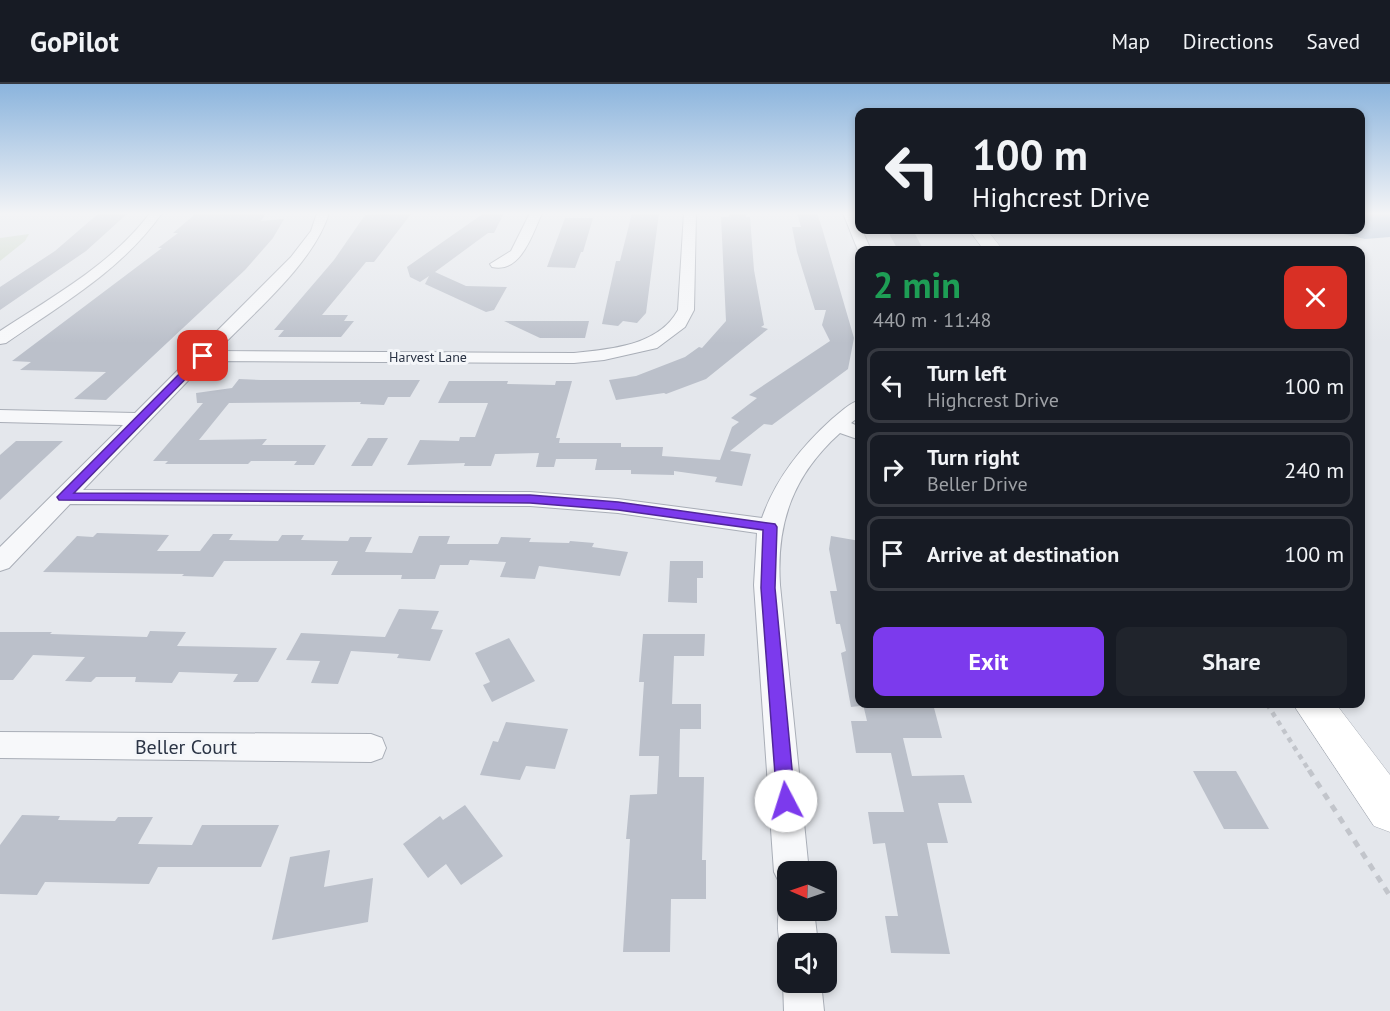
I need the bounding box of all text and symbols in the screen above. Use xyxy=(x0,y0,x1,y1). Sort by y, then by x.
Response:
text: GoPilot xyxy=(30,23,119,60)
text: Map xyxy=(1111,28,1150,55)
text: Directions xyxy=(1183,28,1274,55)
text: Saved xyxy=(1307,28,1360,55)
text: 100 m xyxy=(972,127,1088,182)
icon: left xyxy=(873,132,951,210)
text: Highcrest Drive xyxy=(972,180,1150,214)
text: 2 min xyxy=(873,261,961,308)
button: close xyxy=(1284,266,1347,329)
text: 440 m · 11:48 xyxy=(873,307,991,333)
pin xyxy=(177,330,228,381)
icon: arrive xyxy=(186,339,219,372)
street label: Harvest Lane xyxy=(389,348,467,366)
text: Turn left xyxy=(927,359,1007,387)
icon: left xyxy=(876,369,909,402)
text: 100 m xyxy=(1284,372,1344,400)
text: Highcrest Drive xyxy=(927,387,1059,413)
text: Turn right xyxy=(927,443,1019,471)
icon: right xyxy=(876,453,909,486)
text: 240 m xyxy=(1284,456,1344,484)
text: Beller Drive xyxy=(927,471,1028,497)
icon: arrive xyxy=(876,537,909,570)
text: Arrive at destination xyxy=(927,540,1119,568)
text: 100 m xyxy=(1284,540,1344,568)
button: Exit xyxy=(873,627,1104,696)
button: Share xyxy=(1116,627,1347,696)
street label: Beller Court xyxy=(135,734,237,760)
position arrow xyxy=(754,769,818,833)
north arrow xyxy=(777,861,837,921)
map controls xyxy=(777,861,837,993)
button: sound xyxy=(777,933,837,993)

